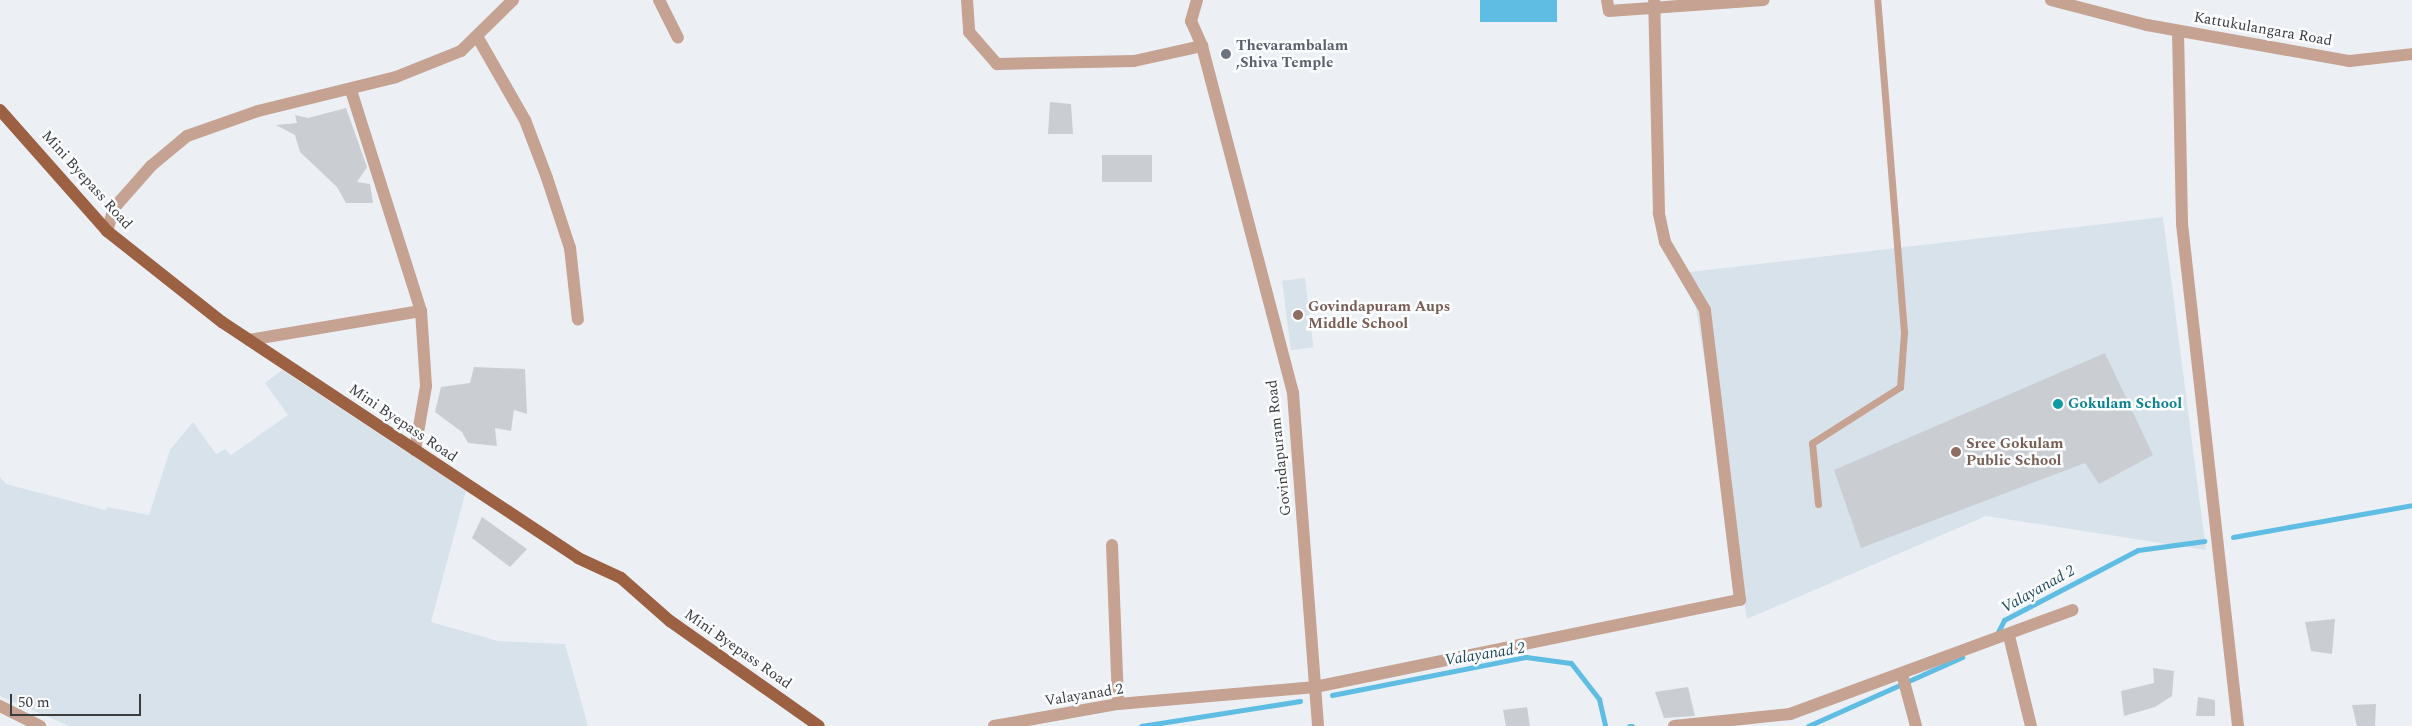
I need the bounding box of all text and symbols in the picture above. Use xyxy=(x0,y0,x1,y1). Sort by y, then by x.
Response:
street label: Kattukulangara Road xyxy=(2192,8,2334,50)
place label: Thevarambalam ,Shiva Temple xyxy=(1236,36,1348,71)
marker: Thevarambalam ,Shiva Temple xyxy=(1220,48,1232,60)
street label: Mini Byepass Road xyxy=(38,127,136,233)
place label: Govindapuram Aups Middle School xyxy=(1308,297,1450,332)
marker: Govindapuram Aups Middle School xyxy=(1292,309,1304,321)
street label: Govindapuram Road xyxy=(1263,379,1295,517)
street label: Mini Byepass Road xyxy=(345,380,461,466)
place label: Gokulam School xyxy=(2068,395,2182,413)
marker: Gokulam School xyxy=(2052,398,2064,410)
place label: Sree Gokulam Public School xyxy=(1966,434,2063,469)
marker: Sree Gokulam Public School xyxy=(1950,446,1962,458)
water label: Valayanad 2 xyxy=(1998,561,2078,617)
street label: Mini Byepass Road xyxy=(681,605,795,693)
water label: Valayanad 2 xyxy=(1443,638,1527,670)
street label: Valayanad 2 xyxy=(1043,680,1125,710)
scale bar xyxy=(12,684,144,716)
text: 50 m xyxy=(18,691,50,714)

